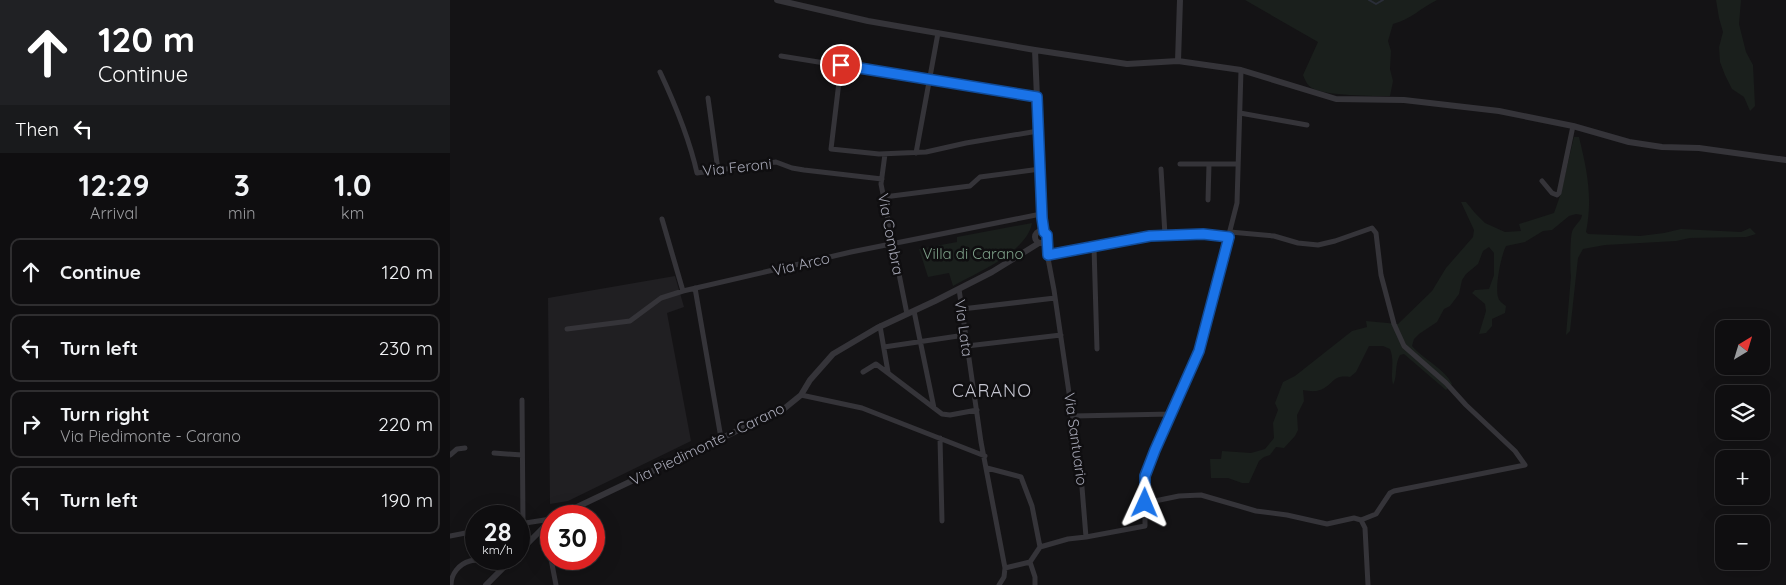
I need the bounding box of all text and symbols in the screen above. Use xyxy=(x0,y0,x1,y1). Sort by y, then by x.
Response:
text: 120 m xyxy=(98,17,195,61)
icon: ahead xyxy=(15,20,80,85)
pin xyxy=(820,44,862,86)
icon: arrive xyxy=(827,51,855,79)
text: Continue xyxy=(98,60,188,88)
icon: left xyxy=(69,115,97,143)
text: Then xyxy=(15,117,59,141)
street label: Via Feroni xyxy=(701,154,773,180)
text: 12:29 xyxy=(79,166,150,204)
text: 3 xyxy=(234,166,250,204)
text: 1.0 xyxy=(334,166,371,204)
street label: Via Combra xyxy=(874,192,908,276)
text: Arrival xyxy=(90,203,138,223)
text: min xyxy=(228,203,255,223)
text: km xyxy=(341,203,364,223)
park label: Villa di Carano xyxy=(923,244,1023,263)
street label: Via Arco xyxy=(770,248,832,280)
icon: ahead xyxy=(17,258,45,286)
text: Continue xyxy=(60,260,141,284)
text: 120 m xyxy=(382,260,433,284)
street label: Via Lata xyxy=(951,298,977,358)
north arrow xyxy=(1715,320,1770,375)
map controls xyxy=(1715,320,1770,570)
icon: left xyxy=(17,334,45,362)
text: Turn left xyxy=(60,336,138,360)
text: 230 m xyxy=(379,336,433,360)
district label: CARANO xyxy=(952,379,1032,402)
button: layers xyxy=(1715,385,1770,440)
street label: Via Santuario xyxy=(1060,391,1092,487)
street label: Via Piedimonte - Carano xyxy=(627,398,787,490)
text: Turn right xyxy=(60,402,149,426)
icon: right xyxy=(17,410,45,438)
text: 220 m xyxy=(378,412,433,436)
text: Via Piedimonte - Carano xyxy=(60,426,241,446)
button: + xyxy=(1715,450,1770,505)
position arrow xyxy=(1118,476,1170,528)
icon: left xyxy=(17,486,45,514)
text: Turn left xyxy=(60,488,138,512)
text: 190 m xyxy=(382,488,433,512)
speed limit sign: 30 xyxy=(540,505,605,570)
button: − xyxy=(1715,515,1770,570)
text: 28 xyxy=(484,516,511,547)
text: km/h xyxy=(482,542,513,557)

